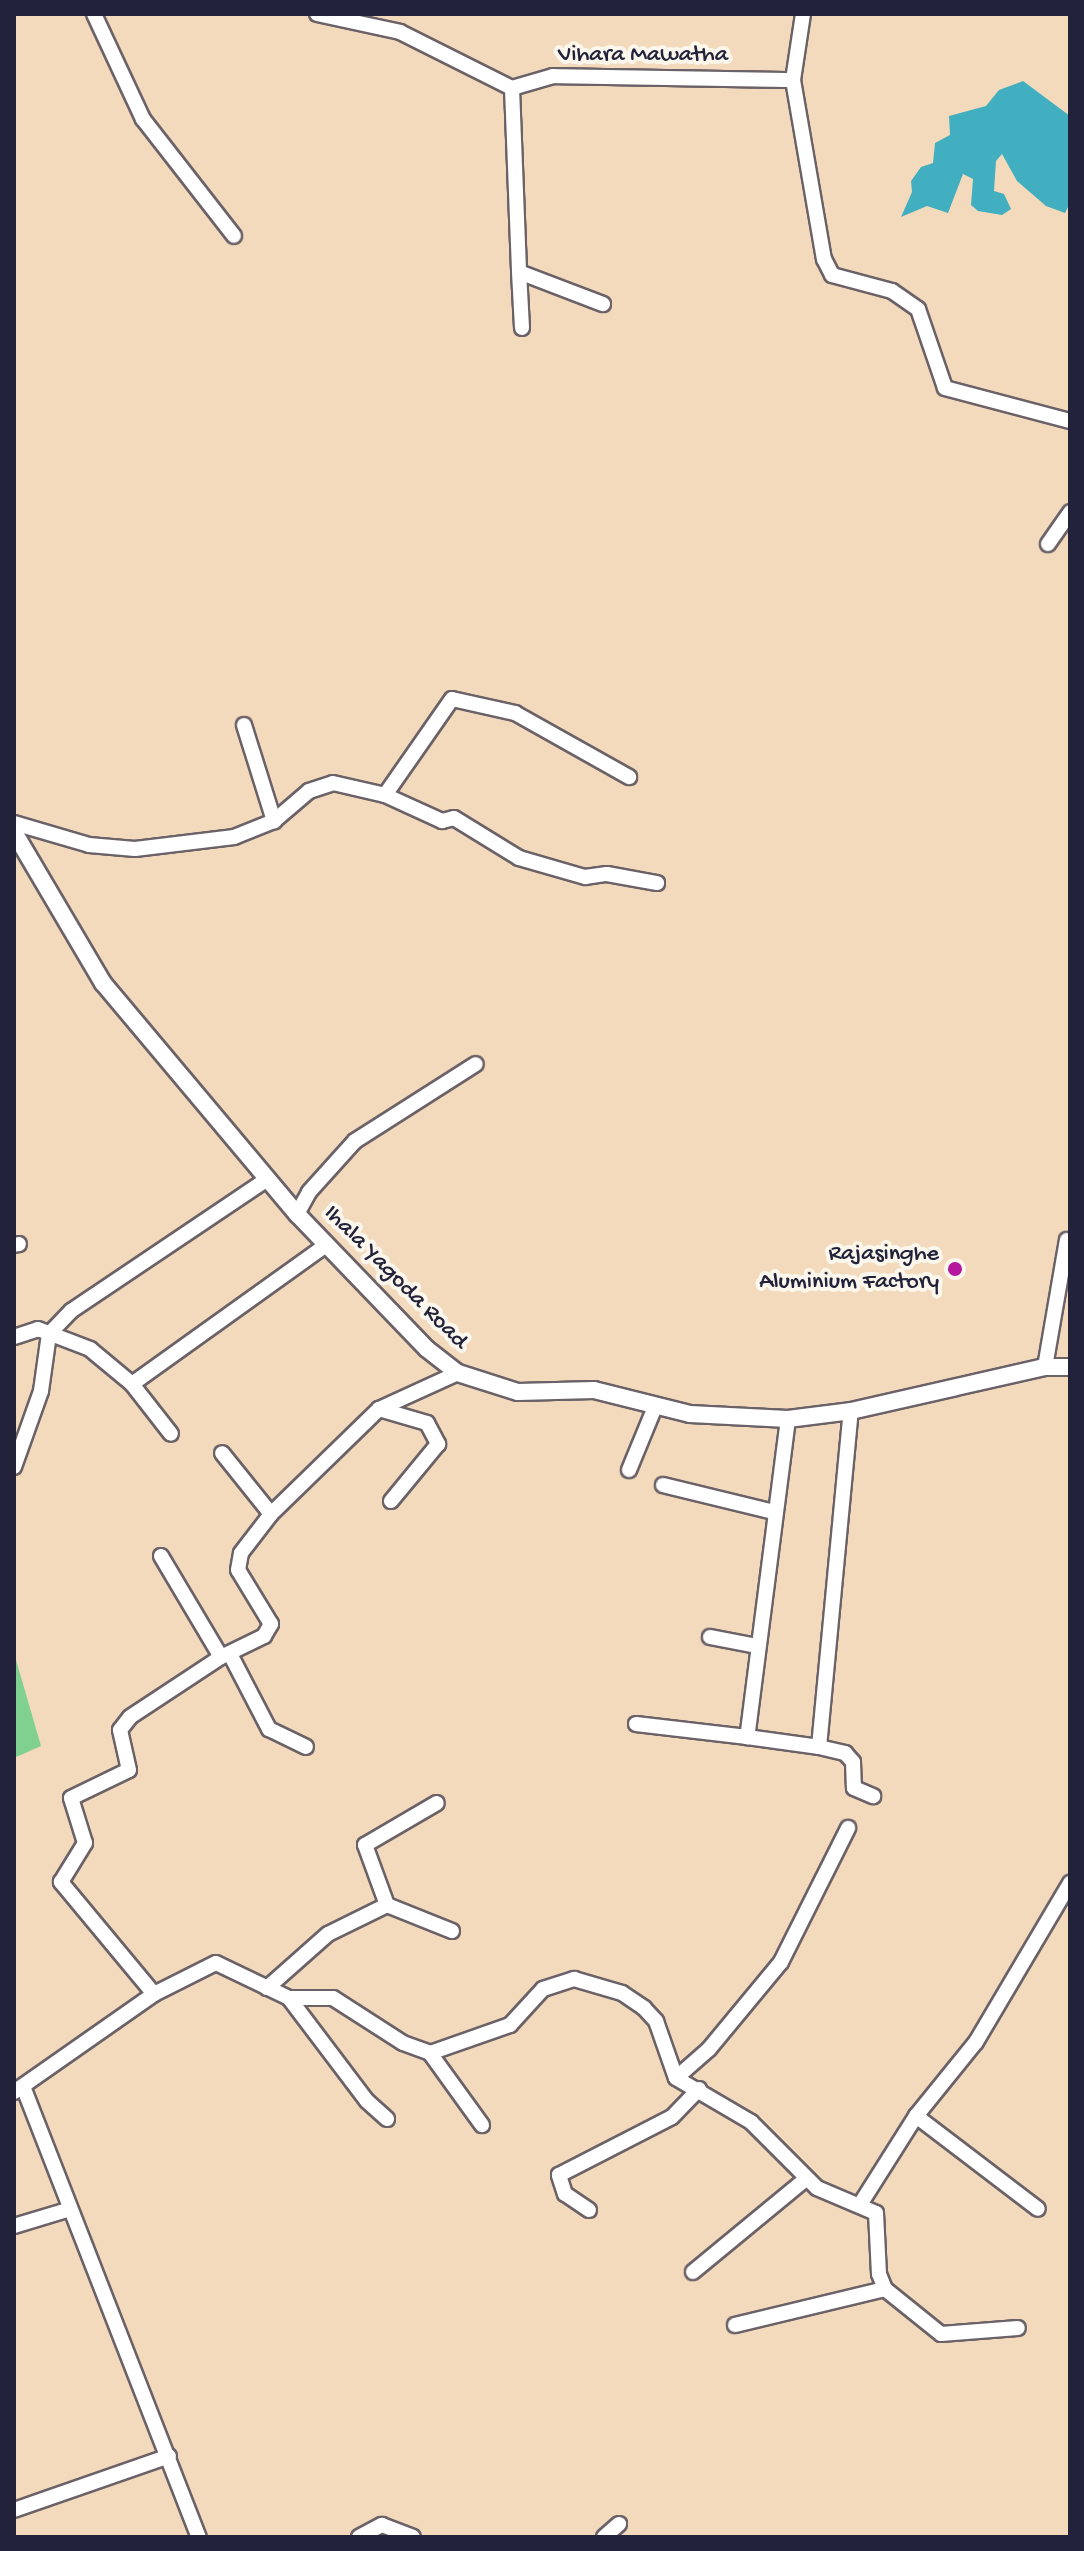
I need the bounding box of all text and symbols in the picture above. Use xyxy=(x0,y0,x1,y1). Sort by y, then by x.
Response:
street label: Vihara Mawatha xyxy=(558,42,728,70)
street label: Ihala Yagoda Road xyxy=(317,1200,473,1356)
place label: Rajasinghe Aluminium Factory xyxy=(759,1241,939,1297)
marker: Rajasinghe Aluminium Factory xyxy=(946,1260,964,1278)

